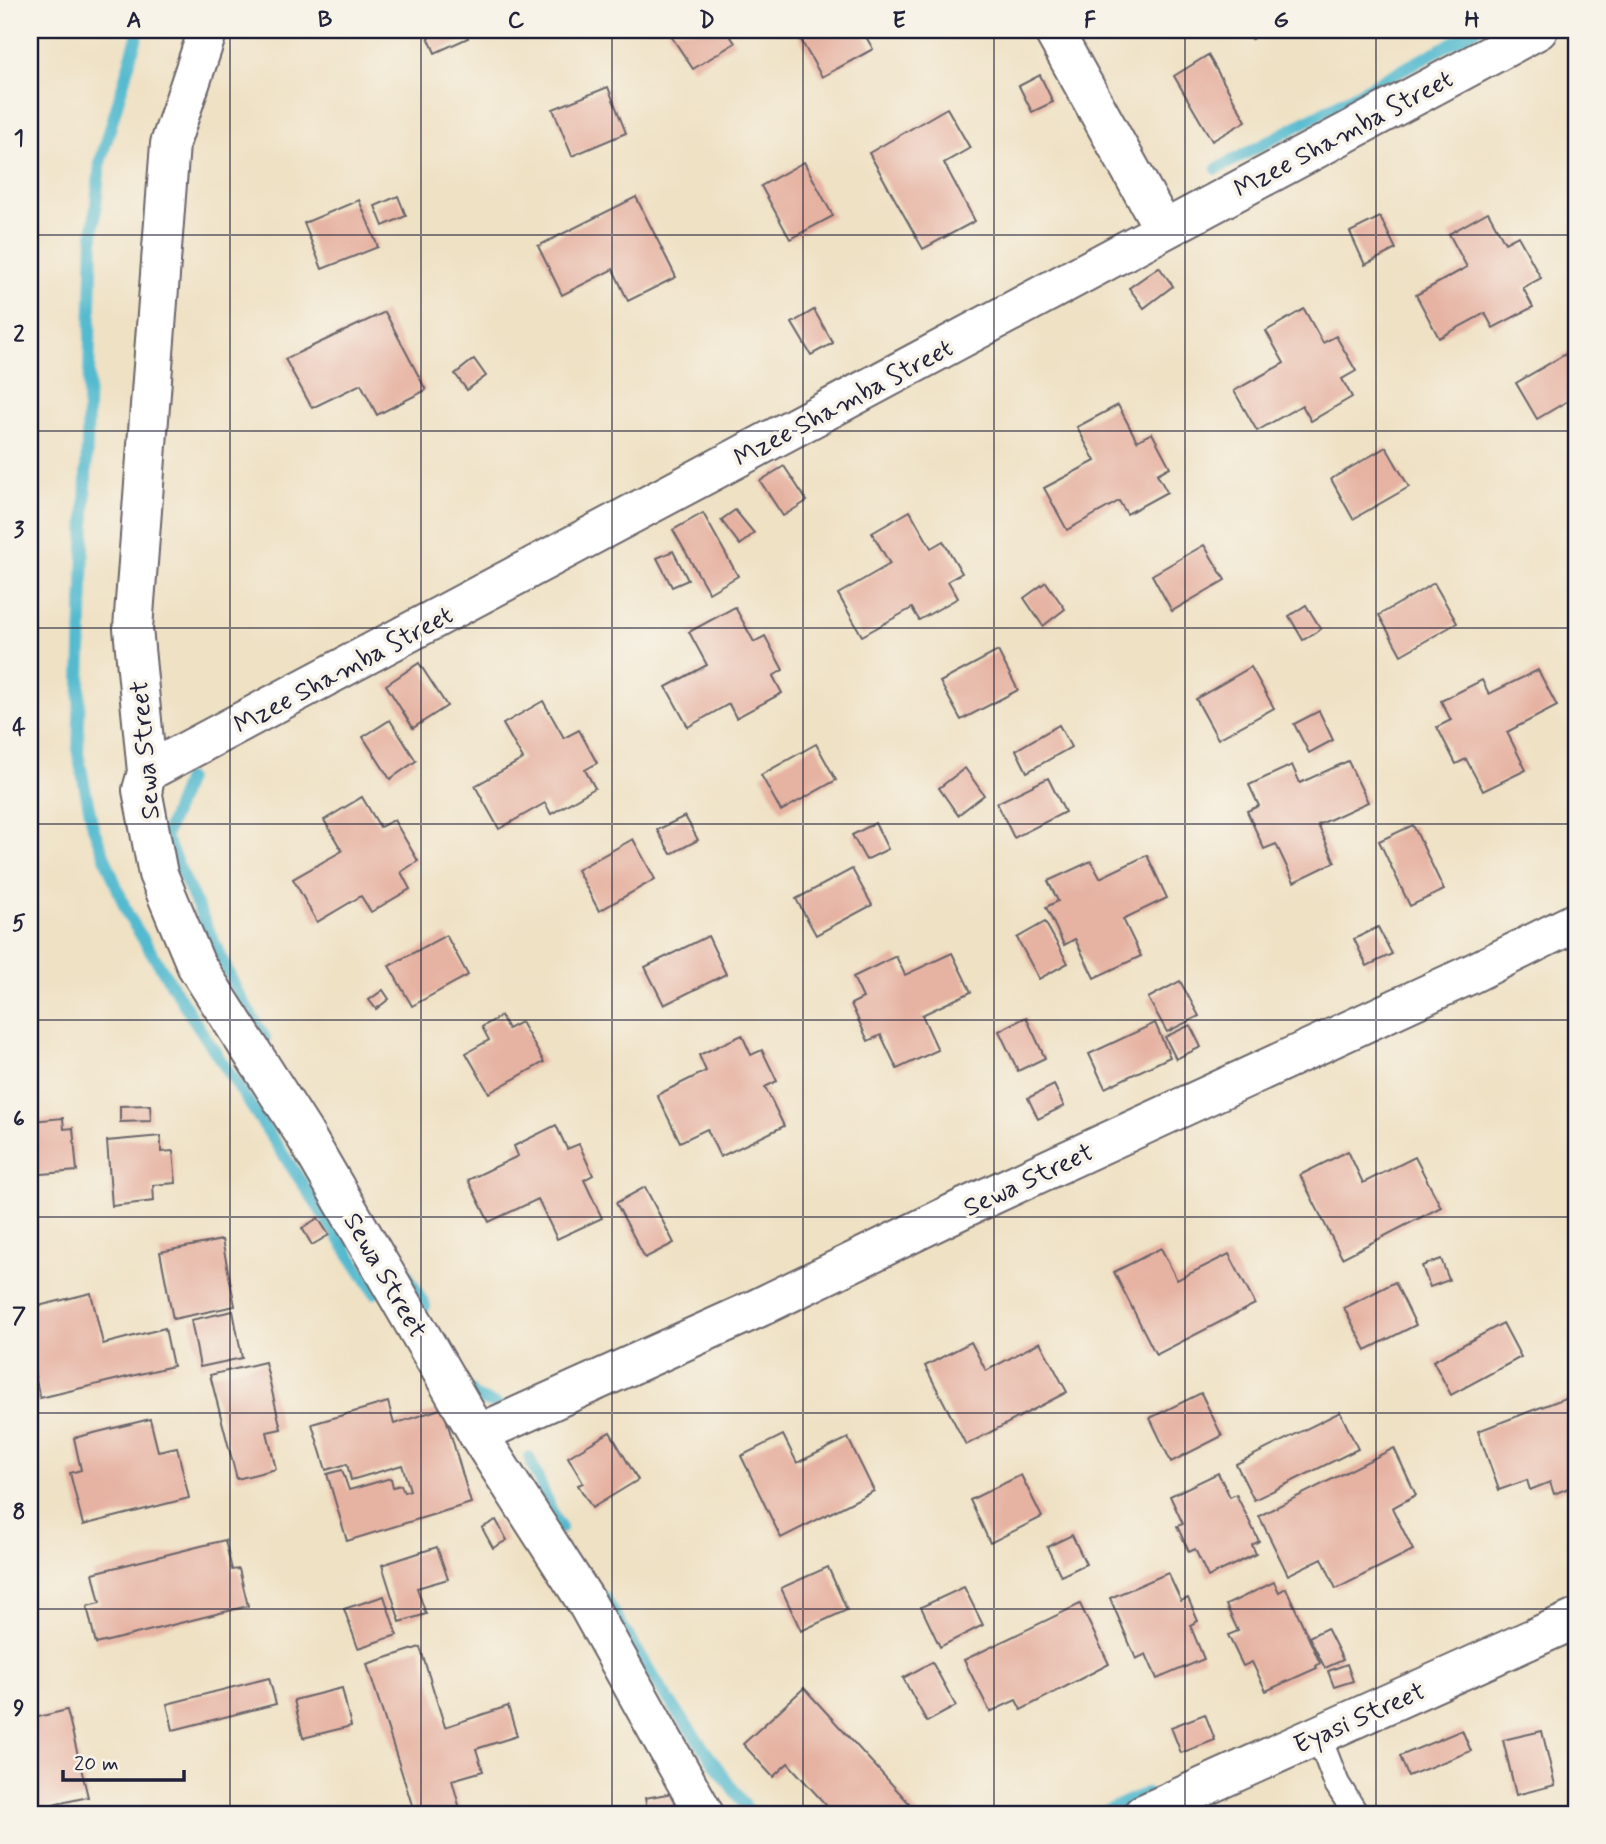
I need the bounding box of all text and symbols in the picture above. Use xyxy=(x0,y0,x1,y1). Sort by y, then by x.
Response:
text: A xyxy=(126,6,142,36)
text: B xyxy=(318,6,333,36)
text: C xyxy=(508,6,525,36)
text: D xyxy=(699,6,715,36)
text: E xyxy=(892,6,906,36)
text: F xyxy=(1084,6,1096,36)
text: G xyxy=(1273,6,1289,36)
text: H xyxy=(1464,6,1480,36)
street label: Mzee Shamba Street xyxy=(1229,63,1459,207)
text: 1 xyxy=(14,124,24,154)
text: 2 xyxy=(13,320,25,350)
street label: Mzee Shamba Street xyxy=(729,332,959,476)
text: 3 xyxy=(14,516,25,546)
street label: Mzee Shamba Street xyxy=(229,599,459,743)
street label: Sewa Street xyxy=(123,679,169,821)
text: 4 xyxy=(12,713,26,743)
text: 5 xyxy=(12,909,26,939)
text: 6 xyxy=(13,1105,25,1135)
street label: Sewa Street xyxy=(958,1136,1099,1226)
street label: Sewa Street xyxy=(335,1207,434,1345)
text: 7 xyxy=(12,1302,26,1332)
text: 8 xyxy=(13,1498,25,1528)
street label: Eyasi Street xyxy=(1289,1675,1431,1763)
text: 9 xyxy=(13,1694,25,1724)
scale bar xyxy=(63,1739,184,1783)
text: 20 m xyxy=(74,1750,119,1778)

